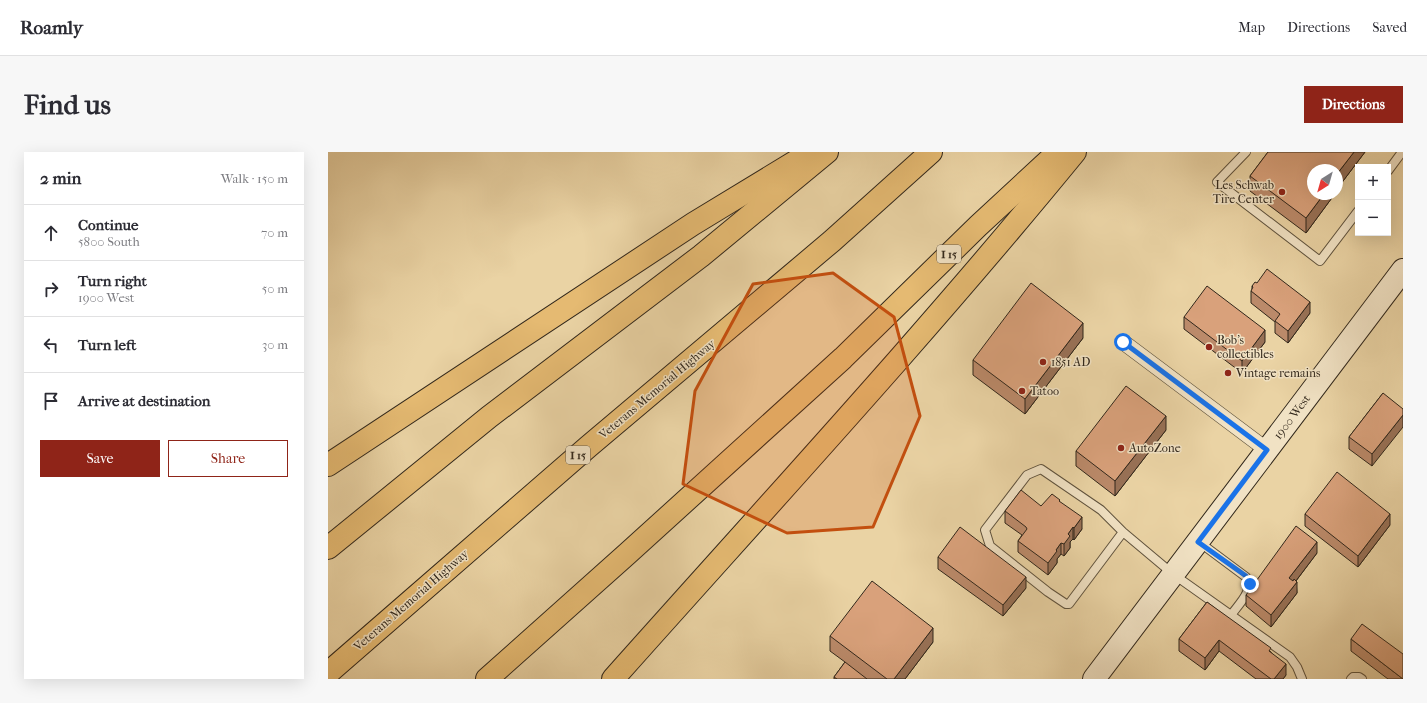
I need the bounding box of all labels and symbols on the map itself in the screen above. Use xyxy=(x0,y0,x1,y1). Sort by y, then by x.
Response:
north arrow xyxy=(1307,164,1343,200)
place label: Les Schwab Tire Center xyxy=(1213,178,1275,206)
marker: Les Schwab Tire Center xyxy=(1277,187,1287,197)
road number: I 15 xyxy=(937,245,961,263)
route start xyxy=(1114,333,1132,351)
place label: Bob's collectibles xyxy=(1217,333,1274,361)
street label: Veterans Memorial Highway xyxy=(595,336,718,442)
marker: Bob's collectibles xyxy=(1204,342,1214,352)
place label: 1851 AD xyxy=(1051,355,1090,369)
marker: 1851 AD xyxy=(1038,357,1048,367)
place label: Vintage remains xyxy=(1235,366,1321,380)
marker: Vintage remains xyxy=(1223,368,1233,378)
place label: Tatoo xyxy=(1030,384,1059,398)
marker: Tatoo xyxy=(1017,386,1027,396)
street label: 1900 West xyxy=(1271,391,1314,442)
place label: AutoZone xyxy=(1128,441,1181,455)
marker: AutoZone xyxy=(1116,443,1126,453)
road number: I 15 xyxy=(566,446,590,464)
street label: Veterans Memorial Highway xyxy=(350,546,472,654)
route end xyxy=(1241,575,1259,593)

